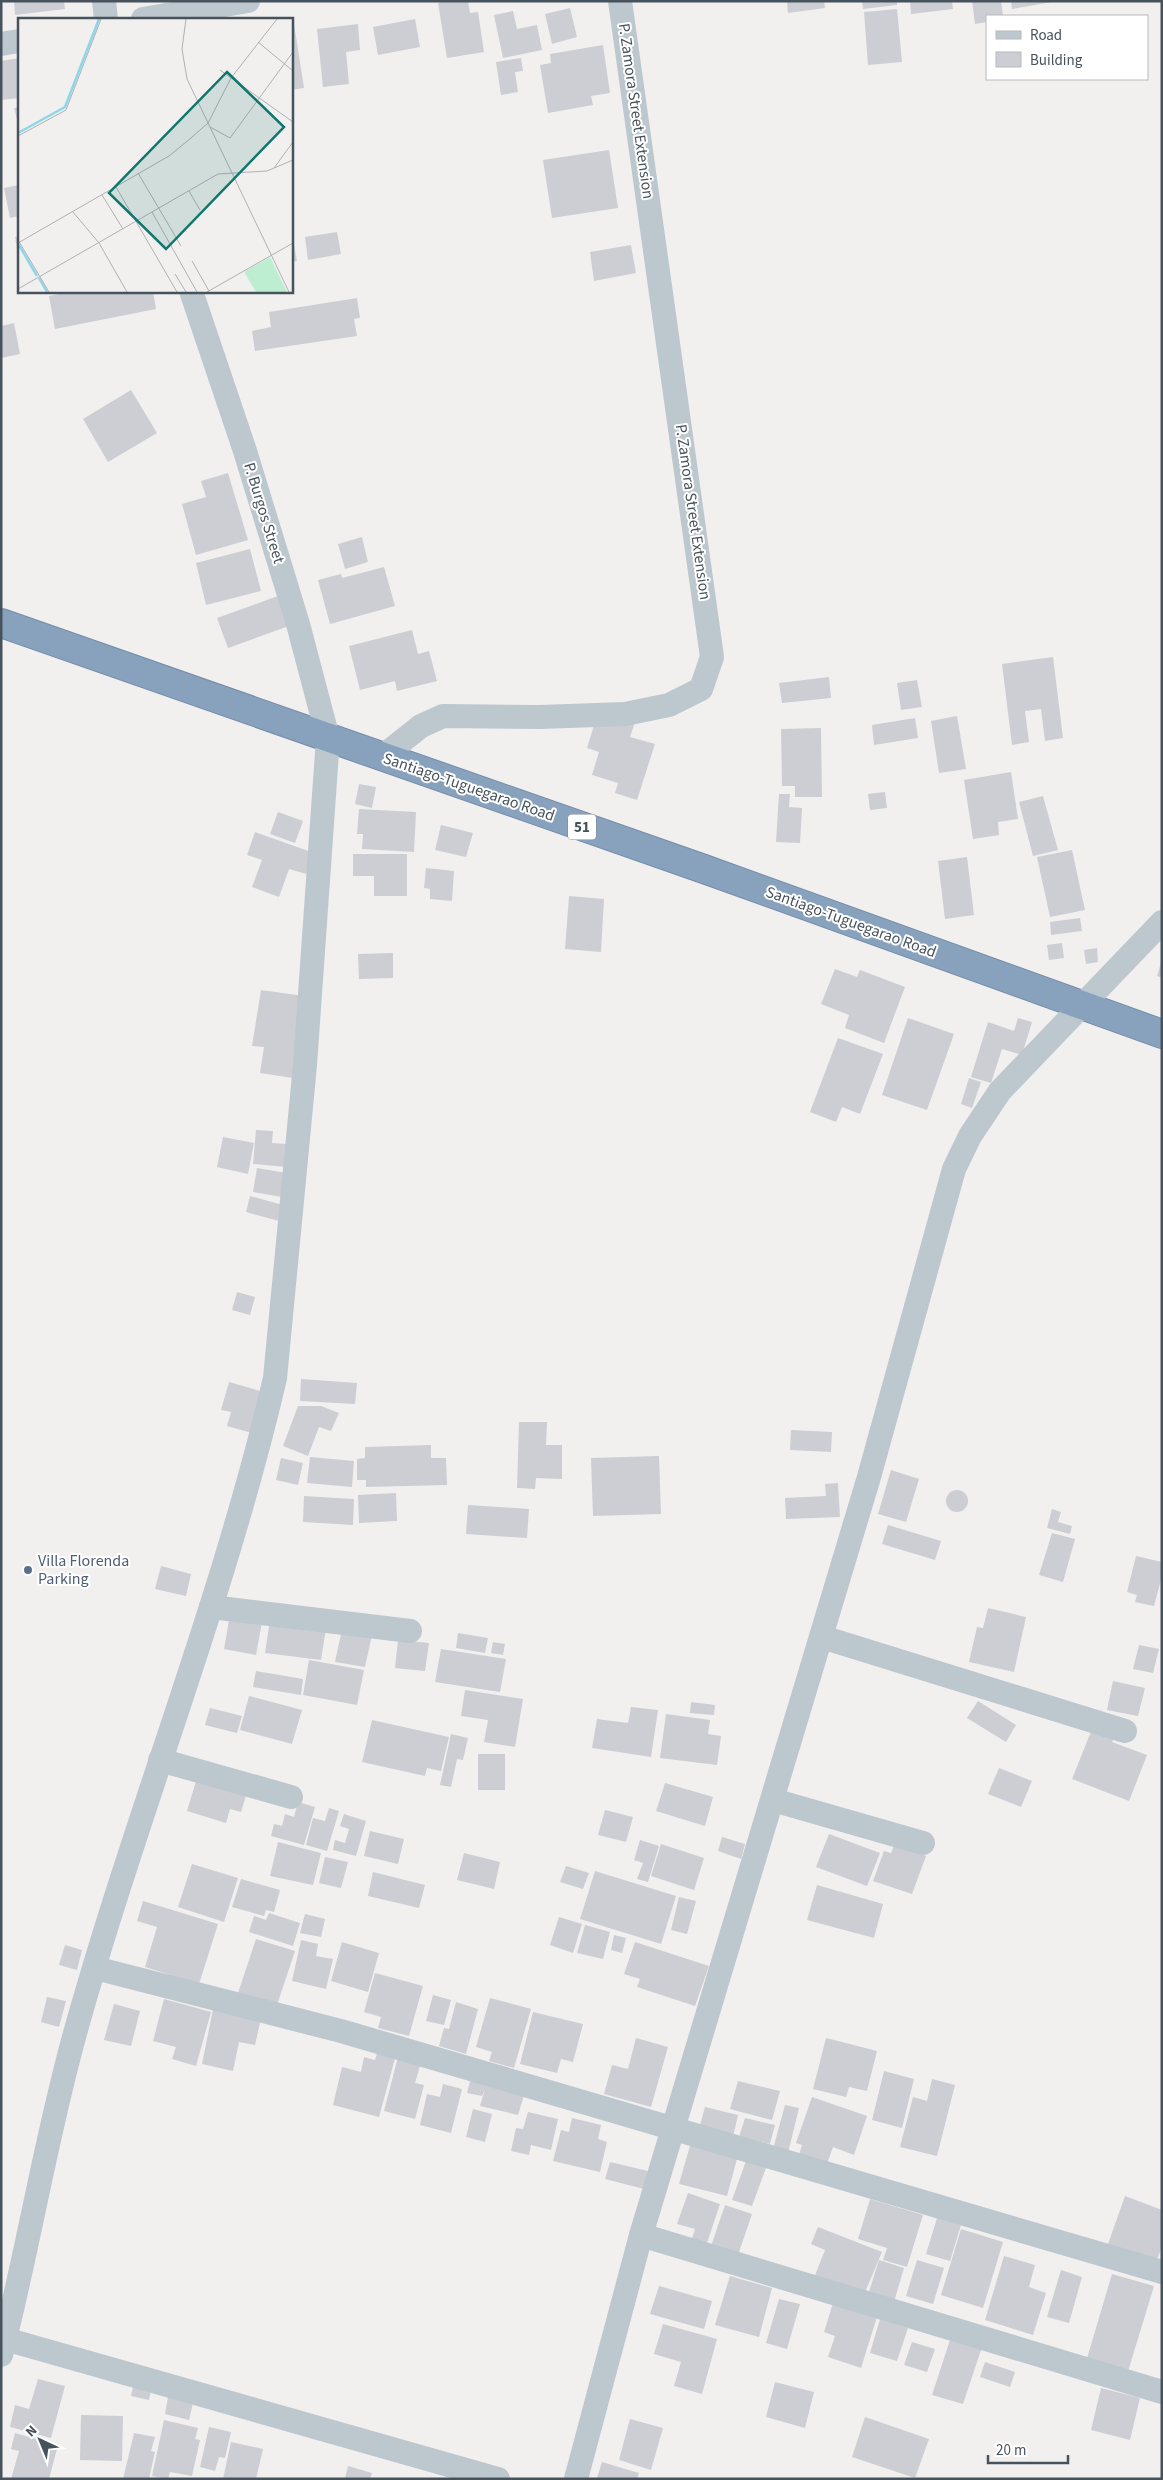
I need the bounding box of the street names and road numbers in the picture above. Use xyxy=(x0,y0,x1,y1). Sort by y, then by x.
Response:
street label: P. Zamora Street Extension xyxy=(613,22,659,200)
street label: P. Zamora Street Extension xyxy=(670,423,716,601)
street label: P. Burgos Street xyxy=(238,460,290,567)
street label: Santiago-Tuguegarao Road xyxy=(380,747,558,827)
road number: 51 xyxy=(568,814,596,840)
street label: Santiago-Tuguegarao Road xyxy=(763,881,939,963)

